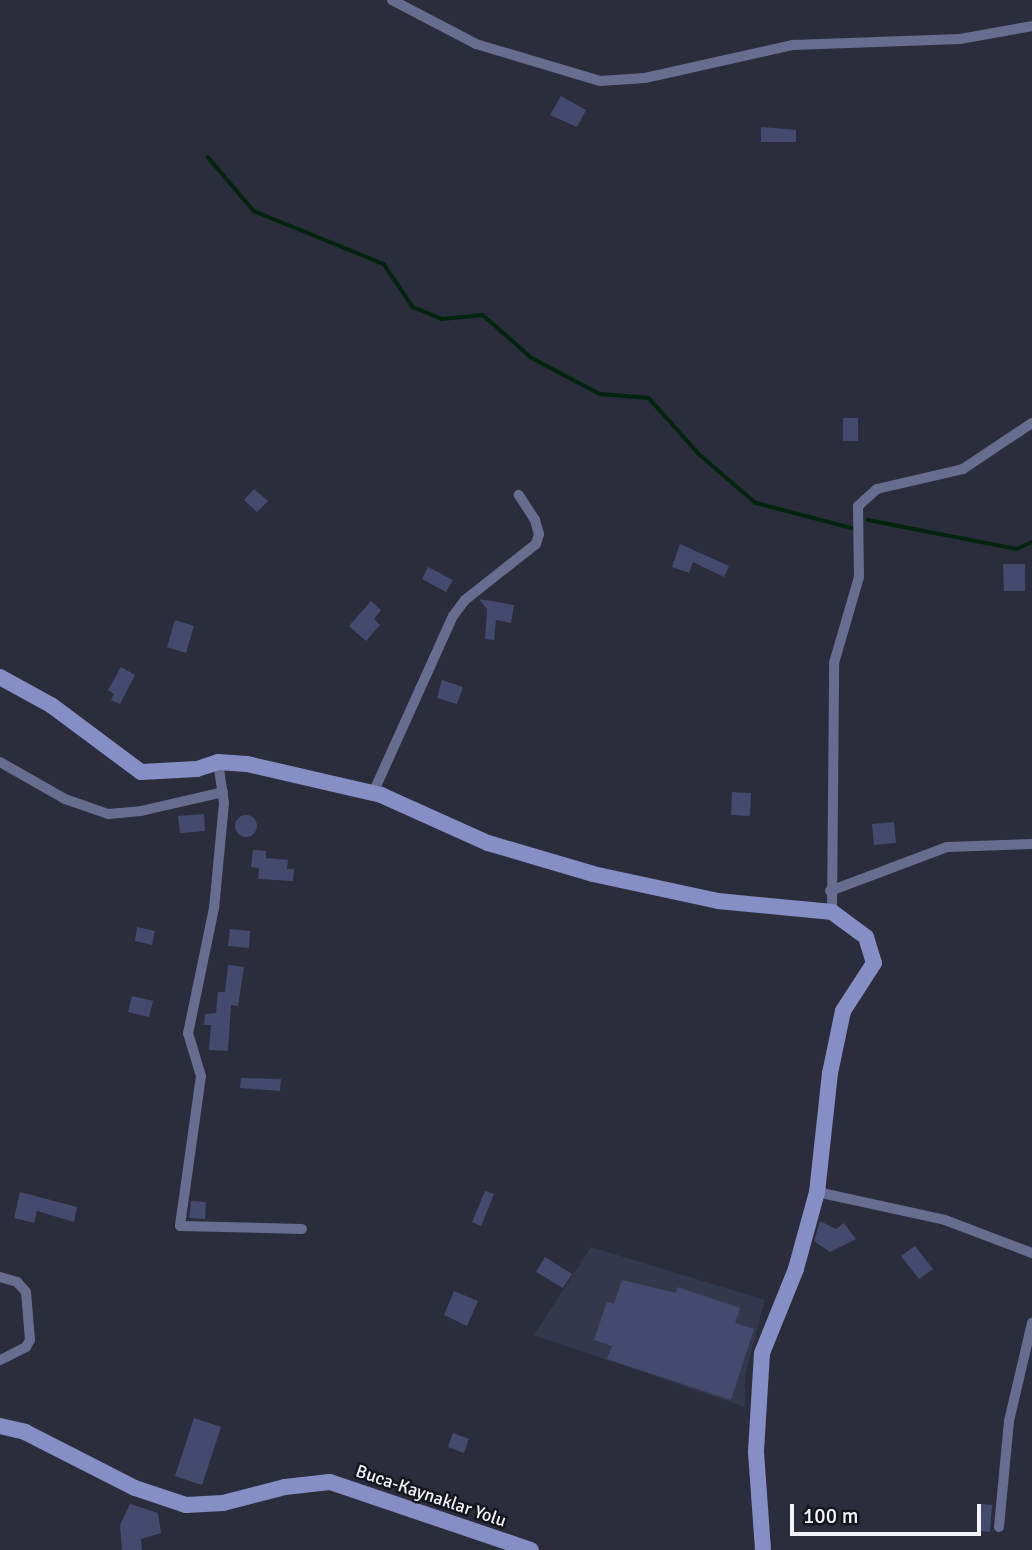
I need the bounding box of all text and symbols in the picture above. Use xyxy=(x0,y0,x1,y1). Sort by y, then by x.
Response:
street label: Buca-Kaynaklar Yolu xyxy=(353,1460,509,1532)
scale bar xyxy=(794,1490,985,1534)
text: 100 m xyxy=(803,1503,858,1529)

